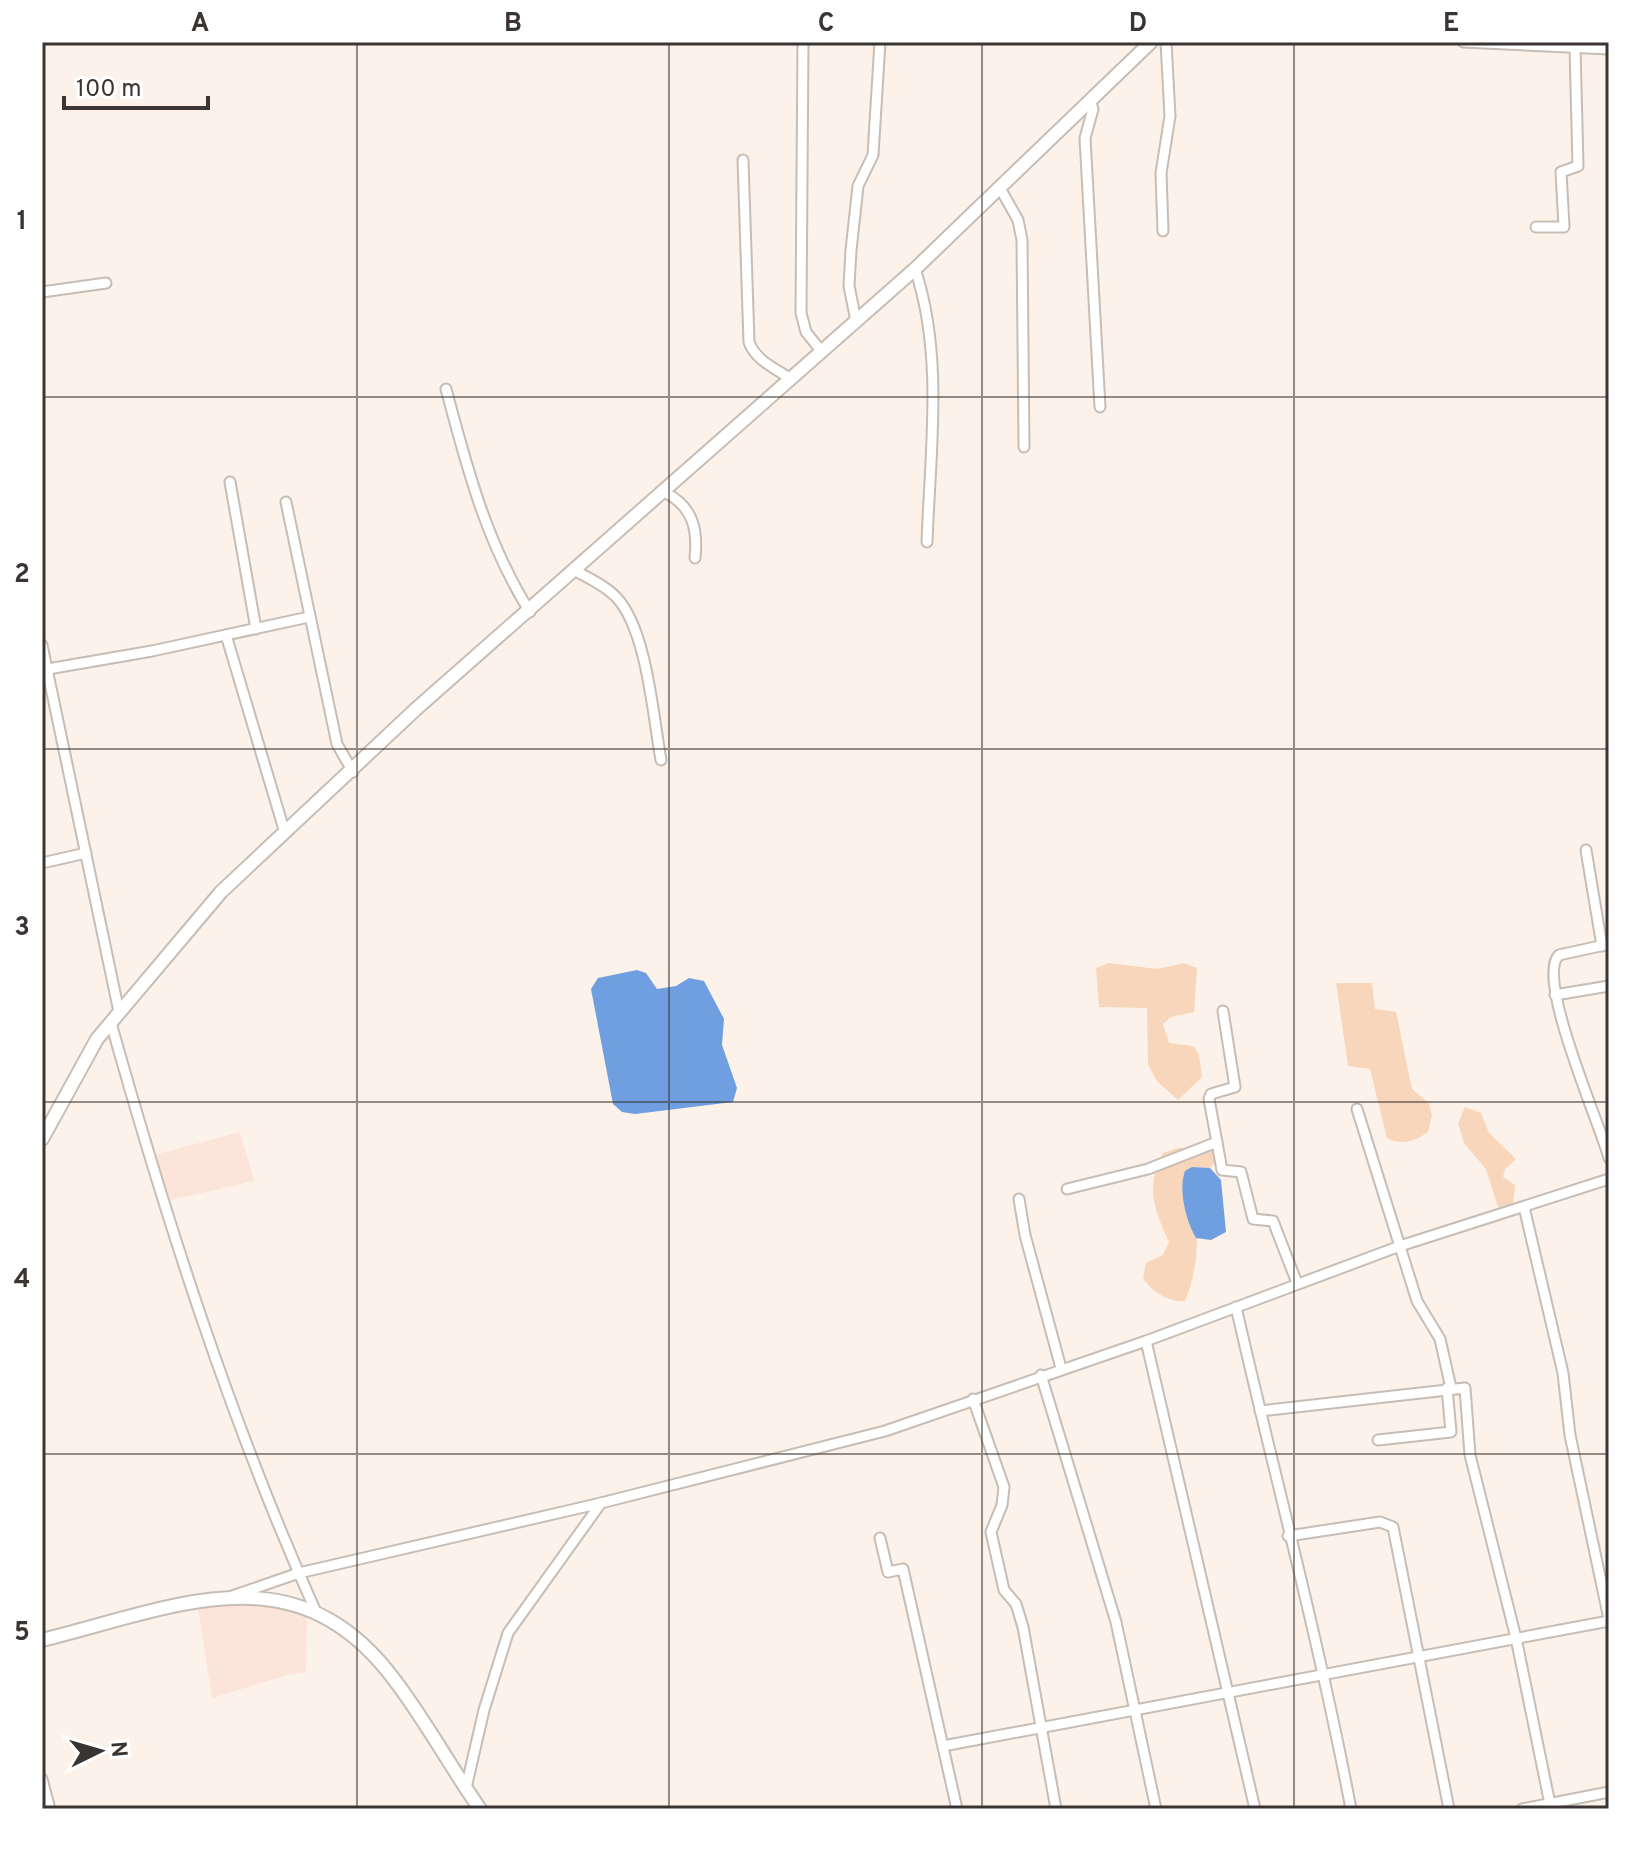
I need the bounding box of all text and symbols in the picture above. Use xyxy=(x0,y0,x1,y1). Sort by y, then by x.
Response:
text: A xyxy=(191,8,209,41)
text: B xyxy=(504,8,522,41)
text: C xyxy=(818,8,834,41)
text: D xyxy=(1129,8,1147,41)
text: E xyxy=(1443,8,1459,41)
scale bar xyxy=(64,60,208,110)
text: 100 m xyxy=(76,75,142,105)
text: 1 xyxy=(17,206,27,239)
text: 2 xyxy=(14,559,30,592)
text: 3 xyxy=(14,912,30,945)
text: 4 xyxy=(14,1264,30,1297)
text: 5 xyxy=(14,1617,30,1650)
north arrow xyxy=(60,1711,140,1791)
text: N xyxy=(103,1740,132,1759)

